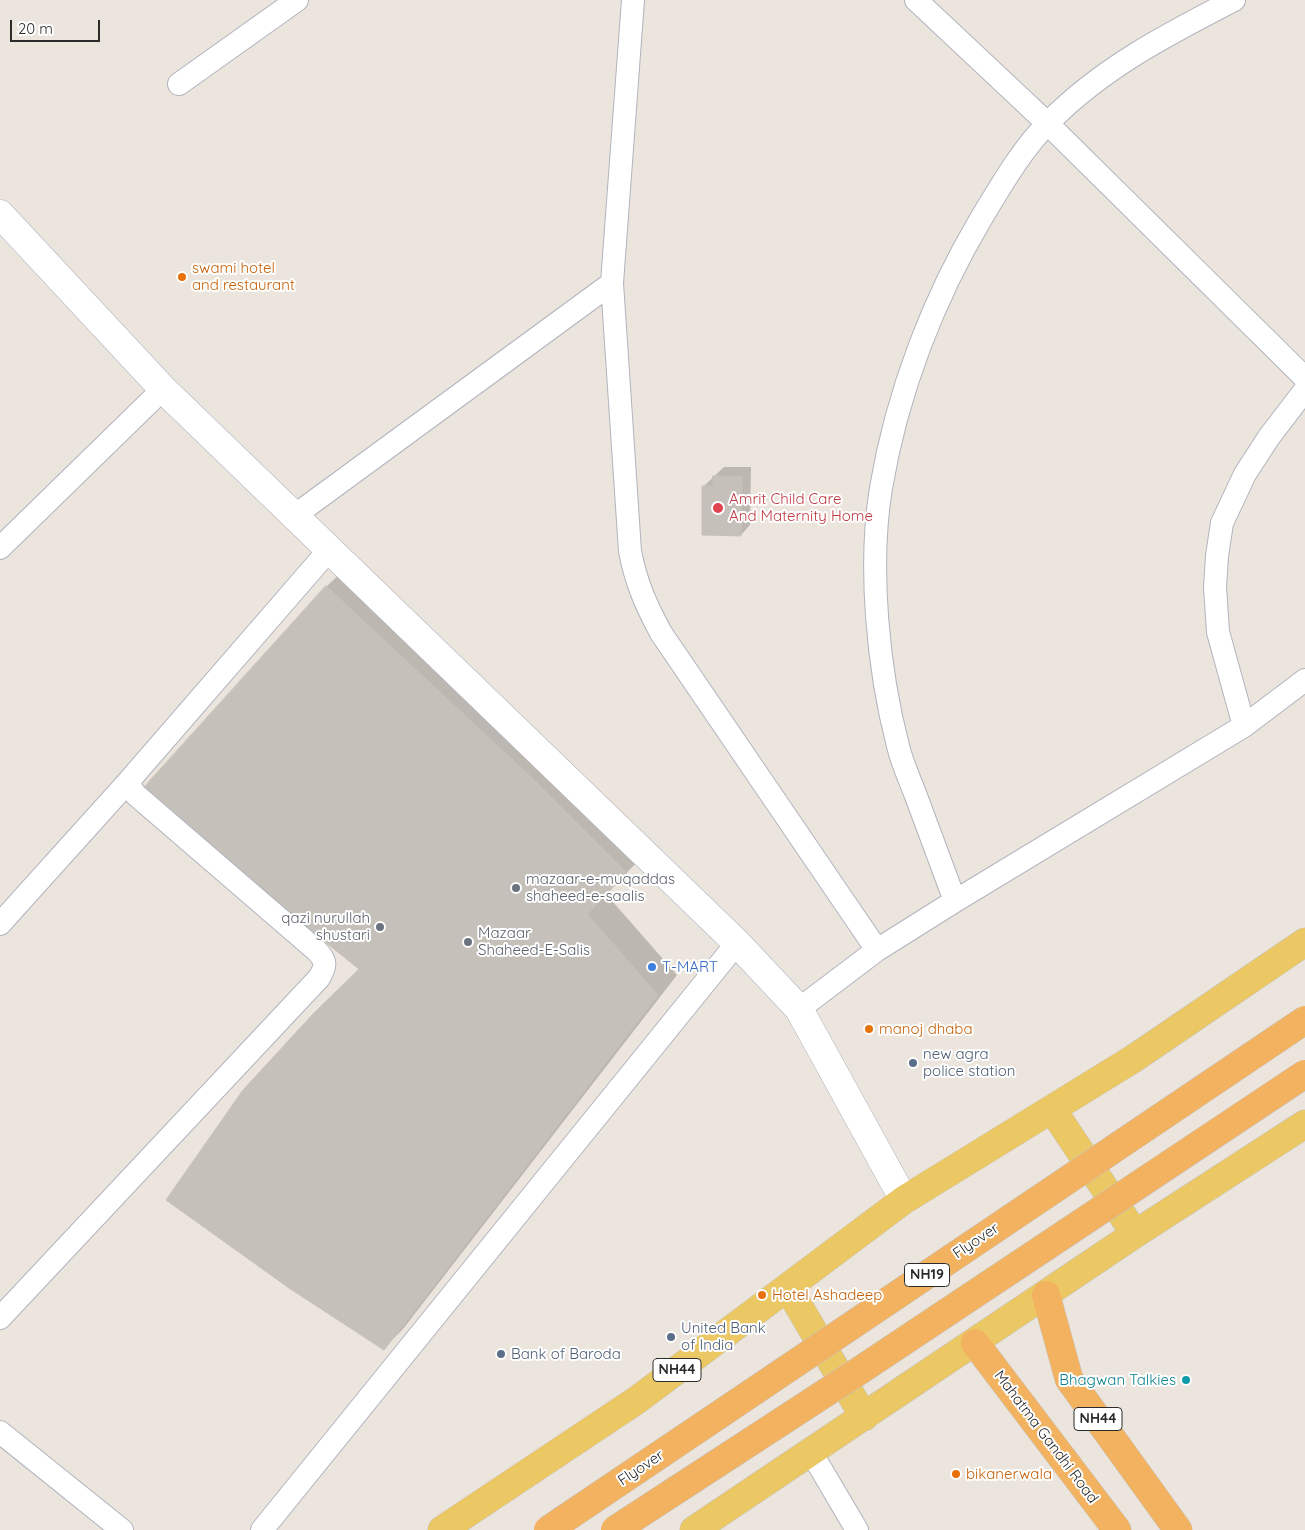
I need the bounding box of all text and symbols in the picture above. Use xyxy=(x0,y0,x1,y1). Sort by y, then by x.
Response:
scale bar xyxy=(12,10,102,42)
text: 20 m xyxy=(18,19,53,38)
place label: swami hotel and restaurant xyxy=(192,259,295,294)
marker: swami hotel and restaurant xyxy=(176,271,188,283)
place label: Amrit Child Care And Maternity Home xyxy=(729,490,873,525)
marker: Amrit Child Care And Maternity Home xyxy=(711,501,725,515)
place label: mazaar-e-muqaddas shaheed-e-saalis xyxy=(526,870,675,905)
marker: mazaar-e-muqaddas shaheed-e-saalis xyxy=(510,882,522,894)
place label: qazi nurullah shustari xyxy=(281,909,370,944)
marker: qazi nurullah shustari xyxy=(374,921,386,933)
place label: Mazaar Shaheed-E-Salis xyxy=(478,924,590,959)
marker: Mazaar Shaheed-E-Salis xyxy=(462,936,474,948)
place label: T-MART xyxy=(662,958,718,976)
marker: T-MART xyxy=(646,961,658,973)
place label: manoj dhaba xyxy=(879,1020,973,1038)
marker: manoj dhaba xyxy=(863,1023,875,1035)
place label: new agra police station xyxy=(923,1045,1015,1080)
marker: new agra police station xyxy=(907,1057,919,1069)
street label: Flyover xyxy=(950,1219,1002,1263)
road number: NH19 xyxy=(904,1264,950,1286)
place label: Hotel Ashadeep xyxy=(772,1286,882,1304)
marker: Hotel Ashadeep xyxy=(756,1289,768,1301)
place label: United Bank of India xyxy=(681,1319,766,1354)
marker: United Bank of India xyxy=(665,1331,677,1343)
place label: Bank of Baroda xyxy=(511,1345,621,1363)
marker: Bank of Baroda xyxy=(495,1348,507,1360)
road number: NH44 xyxy=(653,1358,701,1382)
street label: Mahatma Gandhi Road xyxy=(990,1367,1102,1507)
place label: Bhagwan Talkies xyxy=(1059,1371,1176,1389)
marker: Bhagwan Talkies xyxy=(1180,1374,1192,1386)
road number: NH44 xyxy=(1074,1408,1122,1430)
street label: Flyover xyxy=(615,1446,667,1490)
place label: bikanerwala xyxy=(966,1465,1052,1483)
marker: bikanerwala xyxy=(950,1468,962,1480)

